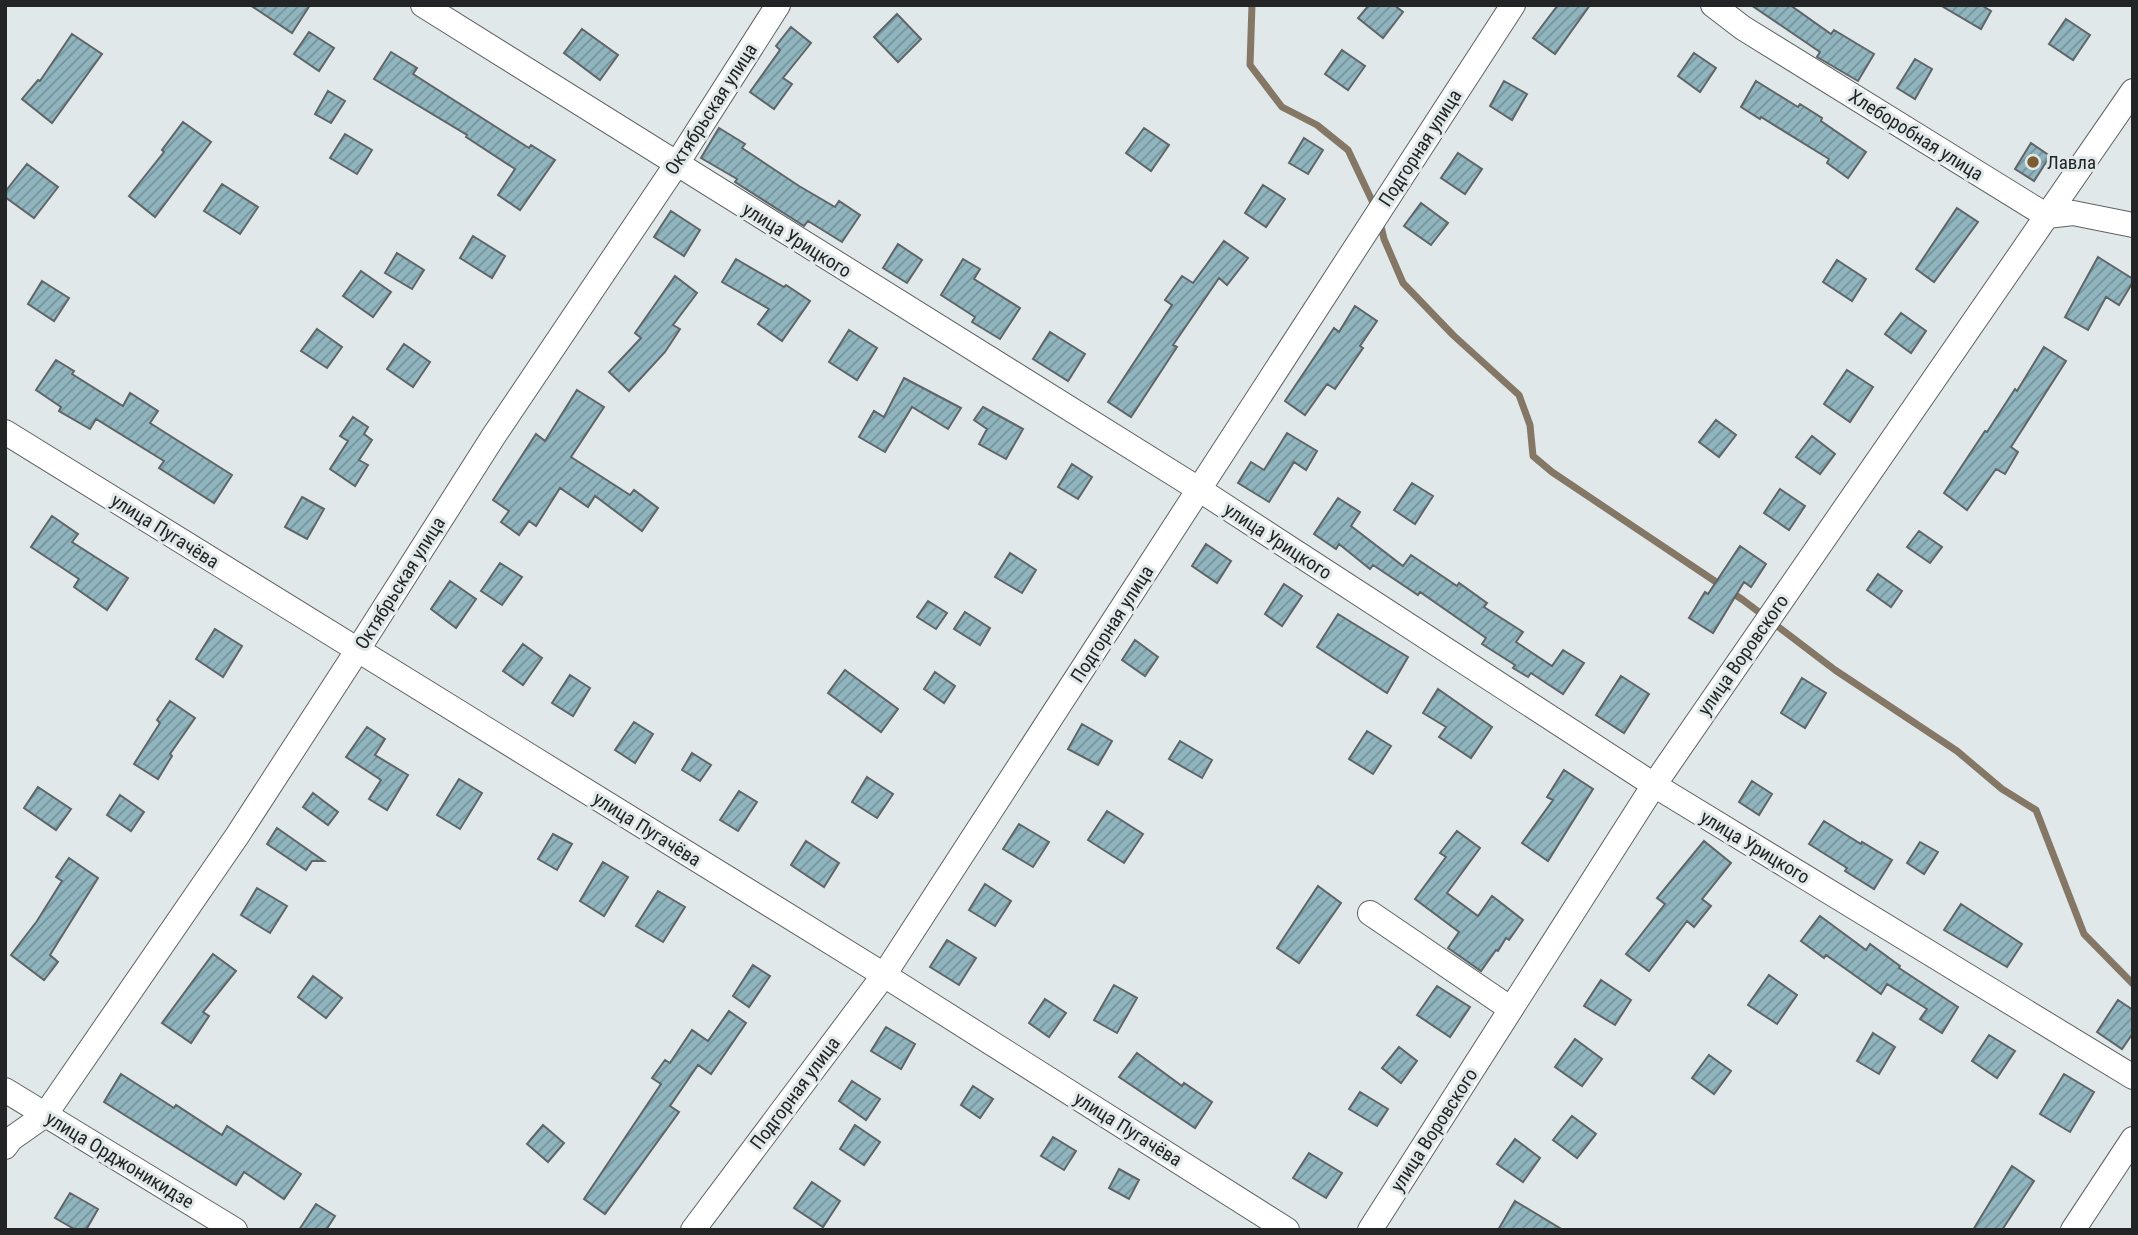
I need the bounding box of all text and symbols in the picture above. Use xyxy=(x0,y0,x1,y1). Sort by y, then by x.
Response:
street label: Октябрьская улица xyxy=(660,39,762,179)
street label: Хлеборобная улица xyxy=(1845,84,1987,186)
street label: Подгорная улица xyxy=(1374,85,1466,211)
place label: Лавла xyxy=(2047,151,2096,174)
marker: Лавла xyxy=(2025,154,2041,170)
street label: улица Урицкого xyxy=(738,197,856,283)
street label: улица Пугачёва xyxy=(107,489,223,573)
street label: улица Урицкого xyxy=(1220,498,1336,584)
street label: Октябрьская улица xyxy=(350,513,450,653)
street label: Подгорная улица xyxy=(1066,561,1158,687)
street label: улица Воровского xyxy=(1693,590,1793,720)
street label: улица Пугачёва xyxy=(589,787,705,871)
street label: улица Урицкого xyxy=(1696,805,1814,889)
street label: Подгорная улица xyxy=(745,1032,845,1154)
street label: улица Воровского xyxy=(1386,1064,1482,1196)
street label: улица Пугачёва xyxy=(1070,1087,1186,1171)
street label: улица Орджоникидзе xyxy=(42,1107,198,1213)

